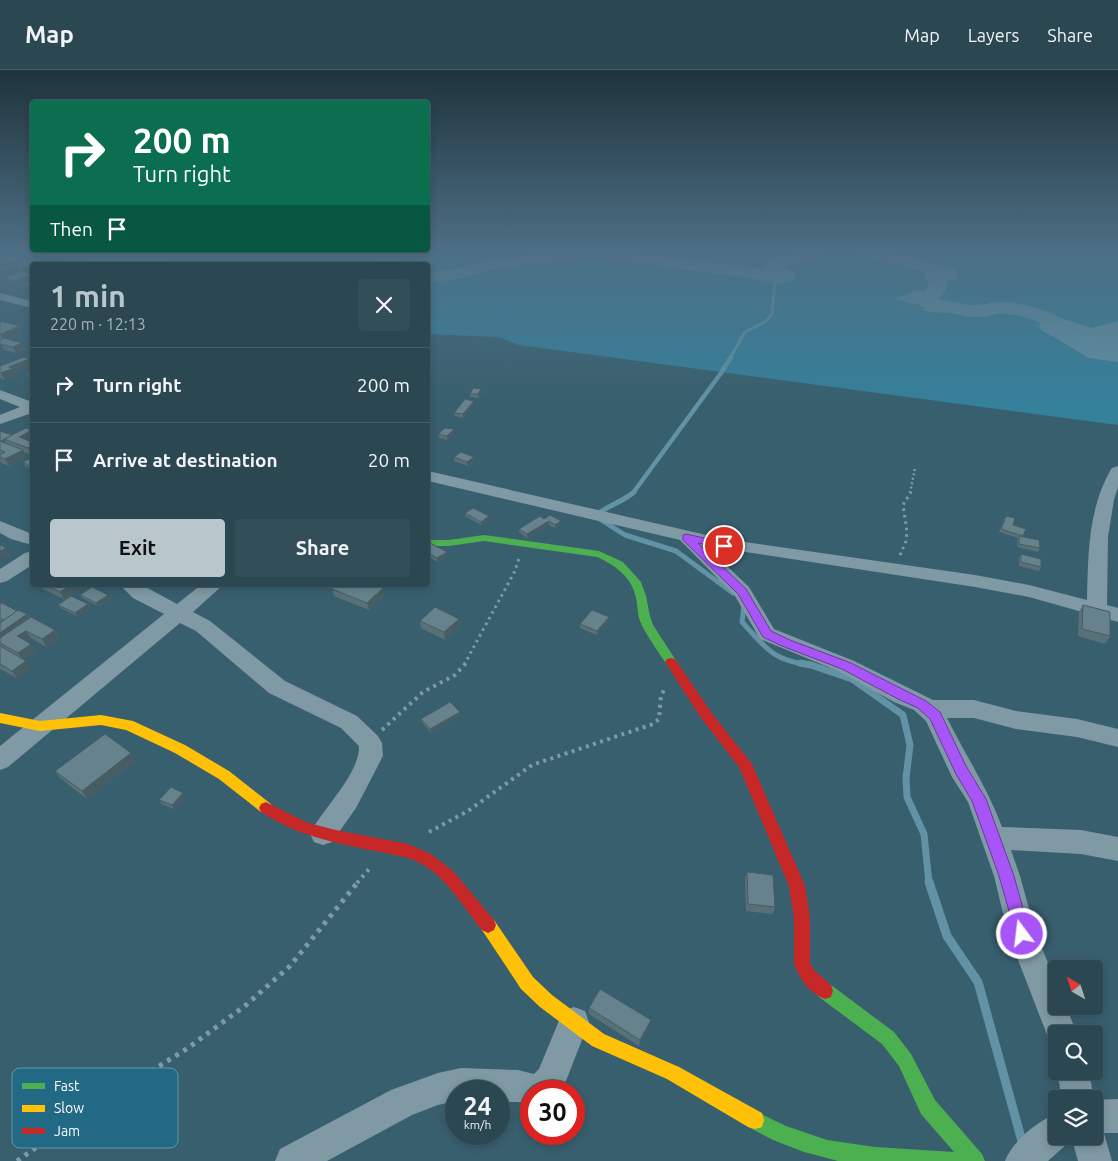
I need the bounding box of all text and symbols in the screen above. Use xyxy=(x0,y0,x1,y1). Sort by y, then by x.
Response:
text: Map xyxy=(25,21,74,48)
text: Map xyxy=(904,25,940,45)
text: Layers xyxy=(968,25,1019,45)
text: Share xyxy=(1047,25,1093,45)
icon: right xyxy=(50,120,115,185)
text: 200 m xyxy=(133,120,231,160)
text: Turn right xyxy=(133,161,231,186)
icon: arrive xyxy=(103,215,131,243)
text: Then xyxy=(50,218,93,240)
text: 1 min xyxy=(50,279,126,313)
button: close xyxy=(358,279,410,331)
text: 220 m · 12:13 xyxy=(50,315,146,333)
icon: right xyxy=(50,371,78,399)
text: Turn right xyxy=(93,374,181,396)
text: 200 m xyxy=(357,374,410,396)
icon: arrive xyxy=(50,446,78,474)
text: Arrive at destination xyxy=(93,449,278,471)
text: 20 m xyxy=(368,449,410,471)
button: Exit xyxy=(50,519,225,577)
button: Share xyxy=(235,519,410,577)
pin xyxy=(703,525,745,567)
icon: arrive xyxy=(710,532,738,560)
position arrow xyxy=(995,907,1047,959)
north arrow xyxy=(1048,960,1102,1015)
map controls xyxy=(1048,960,1103,1145)
button: search xyxy=(1048,1025,1103,1080)
legend xyxy=(12,1068,178,1148)
text: Fast xyxy=(54,1078,80,1094)
speed limit sign: 30 xyxy=(520,1080,585,1145)
button: layers xyxy=(1048,1090,1103,1145)
text: 24 xyxy=(463,1092,492,1120)
text: Slow xyxy=(54,1100,84,1116)
text: km/h xyxy=(464,1118,491,1131)
text: Jam xyxy=(54,1123,80,1139)

